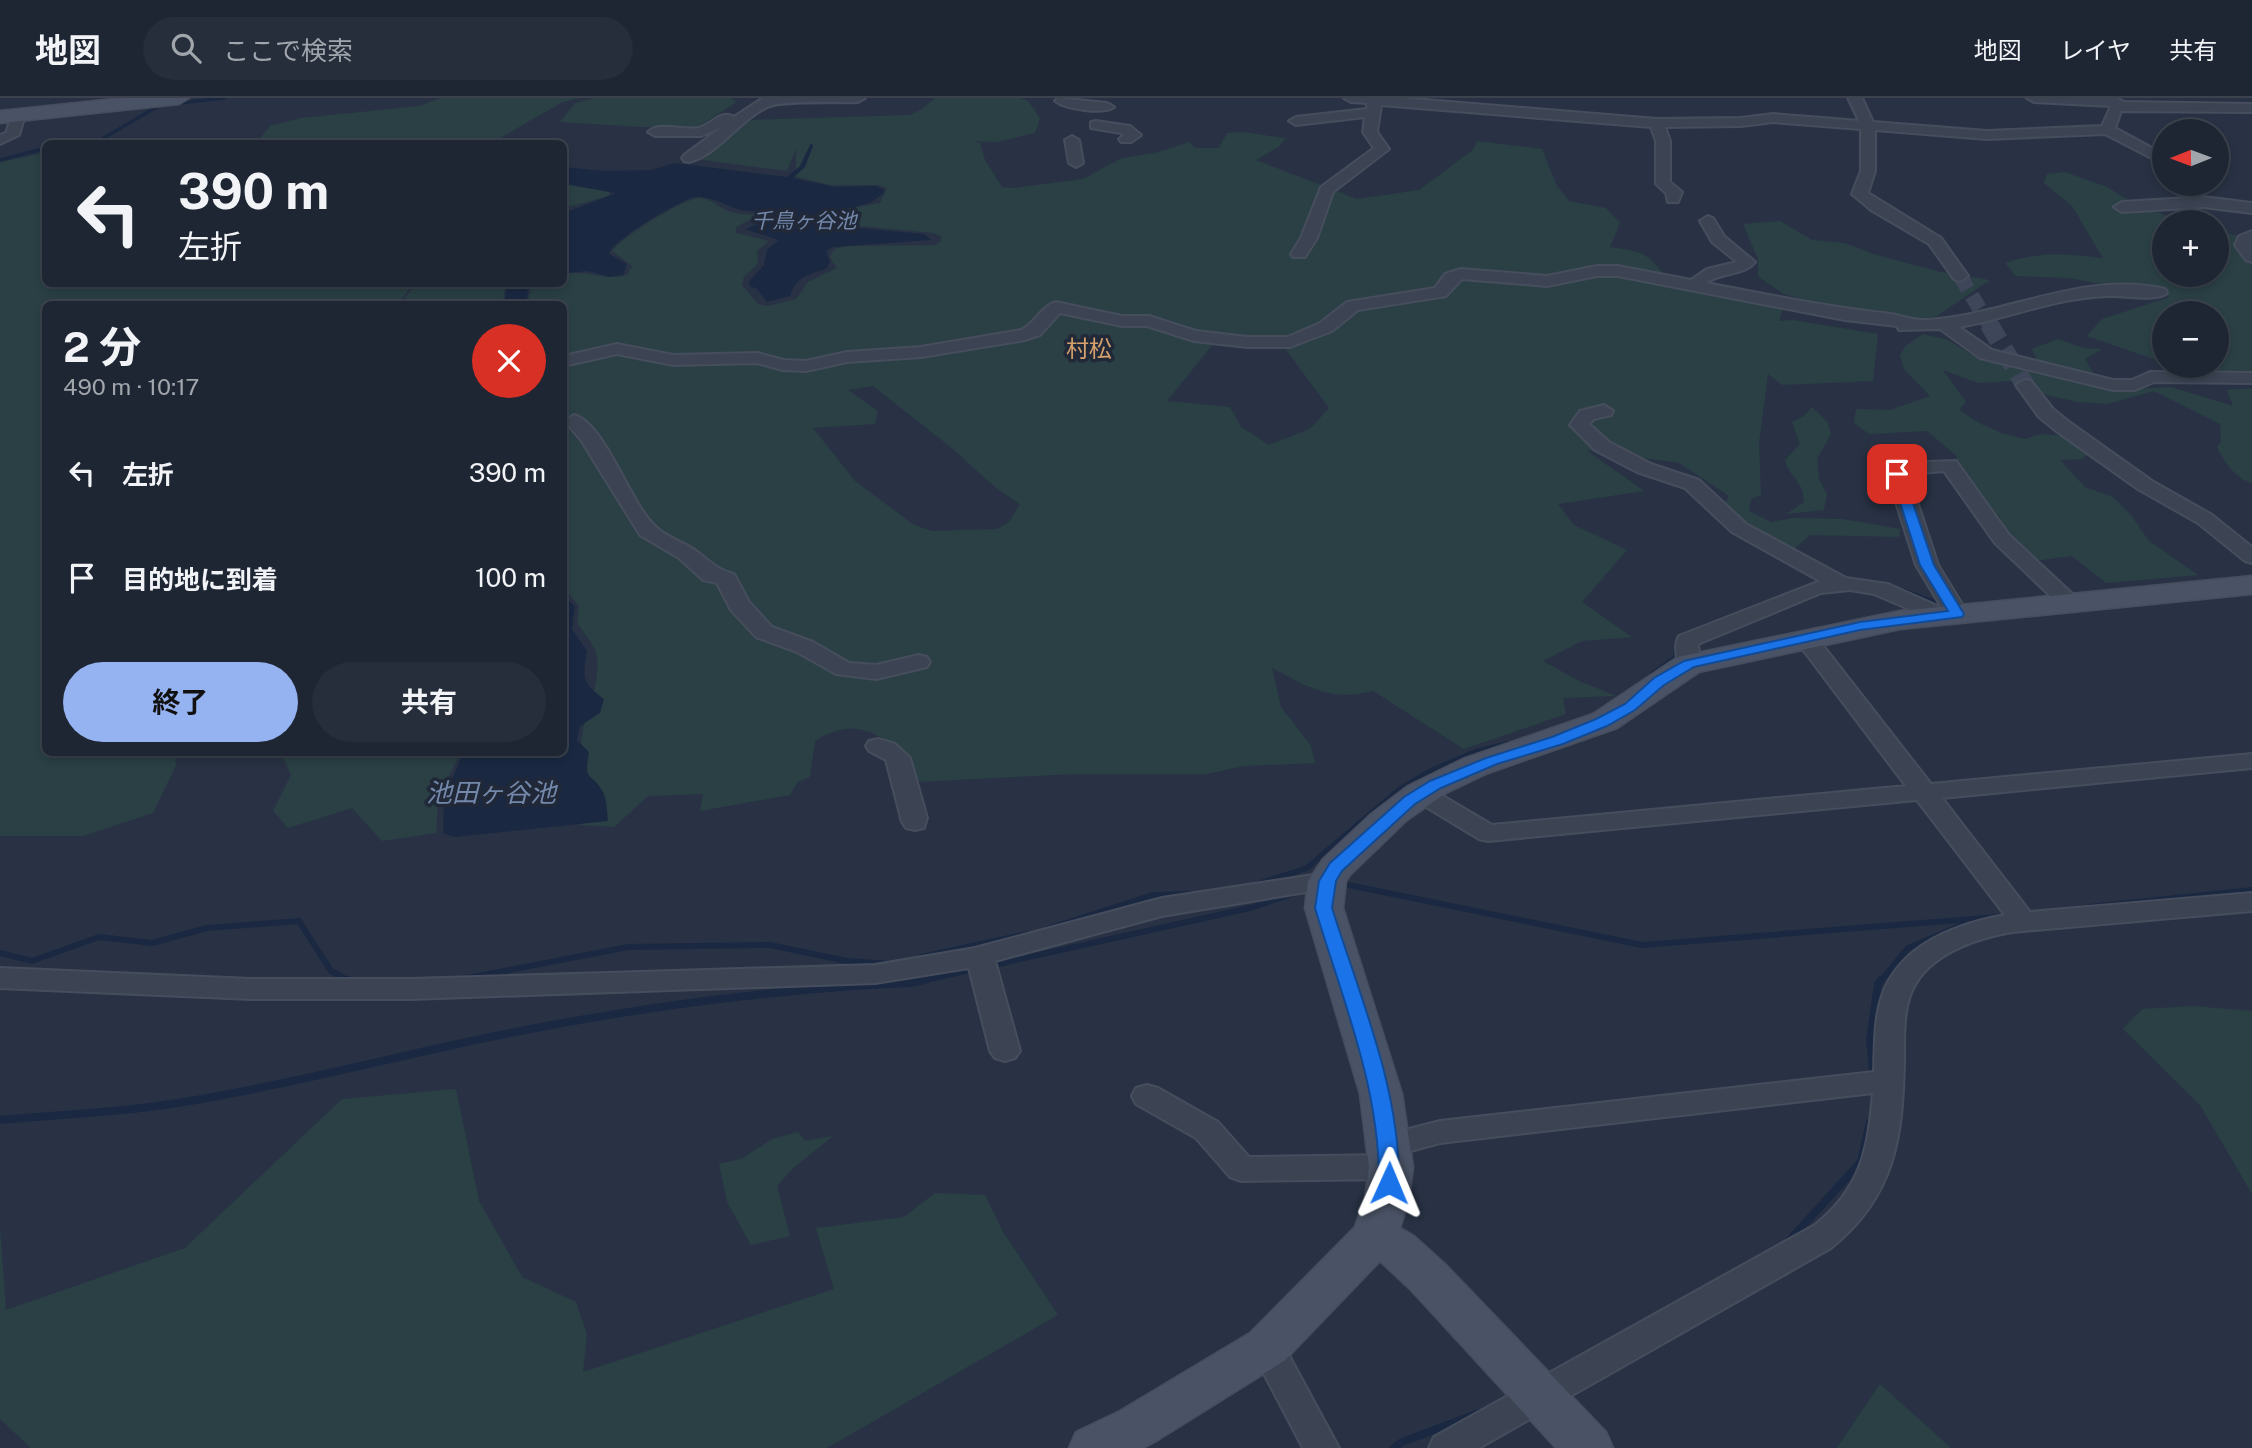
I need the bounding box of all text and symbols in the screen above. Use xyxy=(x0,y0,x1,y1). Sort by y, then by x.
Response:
search box xyxy=(143,17,633,80)
icon: search xyxy=(167,29,205,67)
text: 地図 xyxy=(35,31,101,69)
text: ここで検索 xyxy=(223,35,353,66)
text: 地図 xyxy=(1974,36,2022,64)
text: レイヤ xyxy=(2060,36,2131,64)
text: 共有 xyxy=(2169,36,2217,64)
north arrow xyxy=(2152,119,2230,196)
map controls xyxy=(2152,119,2229,378)
text: 390 m xyxy=(178,162,329,220)
icon: left xyxy=(63,168,154,259)
water label: 千鳥ヶ谷池 xyxy=(752,208,858,233)
button: + xyxy=(2152,210,2229,287)
text: 左折 xyxy=(178,228,242,265)
button: − xyxy=(2152,301,2229,378)
text: 2 分 xyxy=(63,322,141,371)
button: close xyxy=(472,324,546,398)
district label: 村松 xyxy=(1066,335,1112,362)
text: 490 m · 10:17 xyxy=(63,373,199,400)
pin xyxy=(1867,444,1927,504)
icon: left xyxy=(63,454,101,492)
icon: arrive xyxy=(1878,455,1916,493)
text: 390 m xyxy=(469,457,546,488)
text: 左折 xyxy=(122,459,174,490)
icon: arrive xyxy=(63,559,101,597)
text: 100 m xyxy=(475,562,546,593)
text: 目的地に到着 xyxy=(122,564,278,595)
button: 終了 xyxy=(63,662,298,742)
button: 共有 xyxy=(312,662,546,742)
water label: 池田ヶ谷池 xyxy=(426,777,559,808)
position arrow xyxy=(1352,1146,1426,1220)

